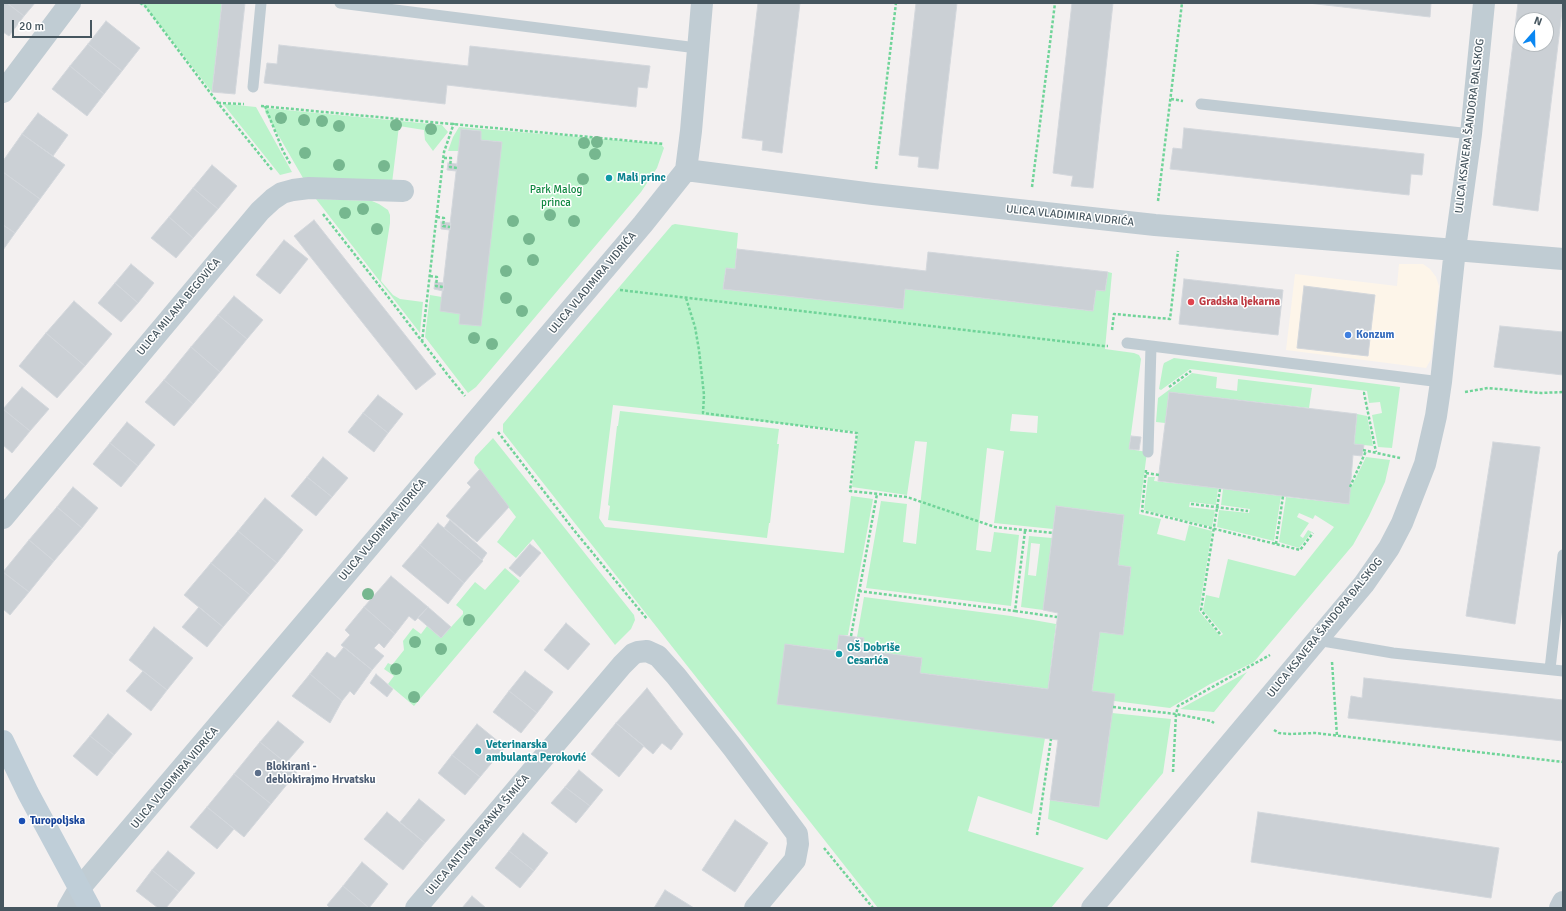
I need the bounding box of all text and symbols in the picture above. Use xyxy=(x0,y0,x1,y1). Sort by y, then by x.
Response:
scale bar xyxy=(14,12,94,38)
north arrow xyxy=(1514,12,1554,52)
text: N xyxy=(1532,14,1544,29)
text: 20 m xyxy=(19,19,44,34)
street label: ULICA KSAVERA ŠANDORA ĐALSKOG xyxy=(1453,38,1487,214)
place label: Mali princ xyxy=(617,171,666,185)
marker: Mali princ xyxy=(604,173,614,183)
park label: Park Malog princa xyxy=(530,183,582,209)
street label: ULICA VLADIMIRA VIDRIĆA xyxy=(1005,203,1135,229)
street label: ULICA VLADIMIRA VIDRIĆA xyxy=(547,229,639,337)
street label: ULICA MILANA BEGOVIĆA xyxy=(134,256,224,358)
place label: Gradska ljekarna xyxy=(1199,295,1280,309)
marker: Gradska ljekarna xyxy=(1186,297,1196,307)
place label: Konzum xyxy=(1356,328,1394,342)
marker: Konzum xyxy=(1343,330,1353,340)
street label: ULICA VLADIMIRA VIDRIĆA xyxy=(337,476,429,584)
street label: ULICA KSAVERA ŠANDORA ĐALSKOG xyxy=(1265,555,1385,701)
place label: OŠ Dobriše Cesarića xyxy=(847,641,900,667)
marker: OŠ Dobriše Cesarića xyxy=(834,649,844,659)
street label: ULICA VLADIMIRA VIDRIĆA xyxy=(129,724,221,832)
place label: Veterinarska ambulanta Peroković xyxy=(486,738,586,764)
marker: Veterinarska ambulanta Peroković xyxy=(473,746,483,756)
place label: Blokirani - deblokirajmo Hrvatsku xyxy=(266,760,375,786)
marker: Blokirani - deblokirajmo Hrvatsku xyxy=(253,768,263,778)
street label: ULICA ANTUNA BRANKA ŠIMIĆA xyxy=(424,772,532,898)
place label: Turopoljska xyxy=(30,814,85,828)
marker: Turopoljska xyxy=(17,816,27,826)

